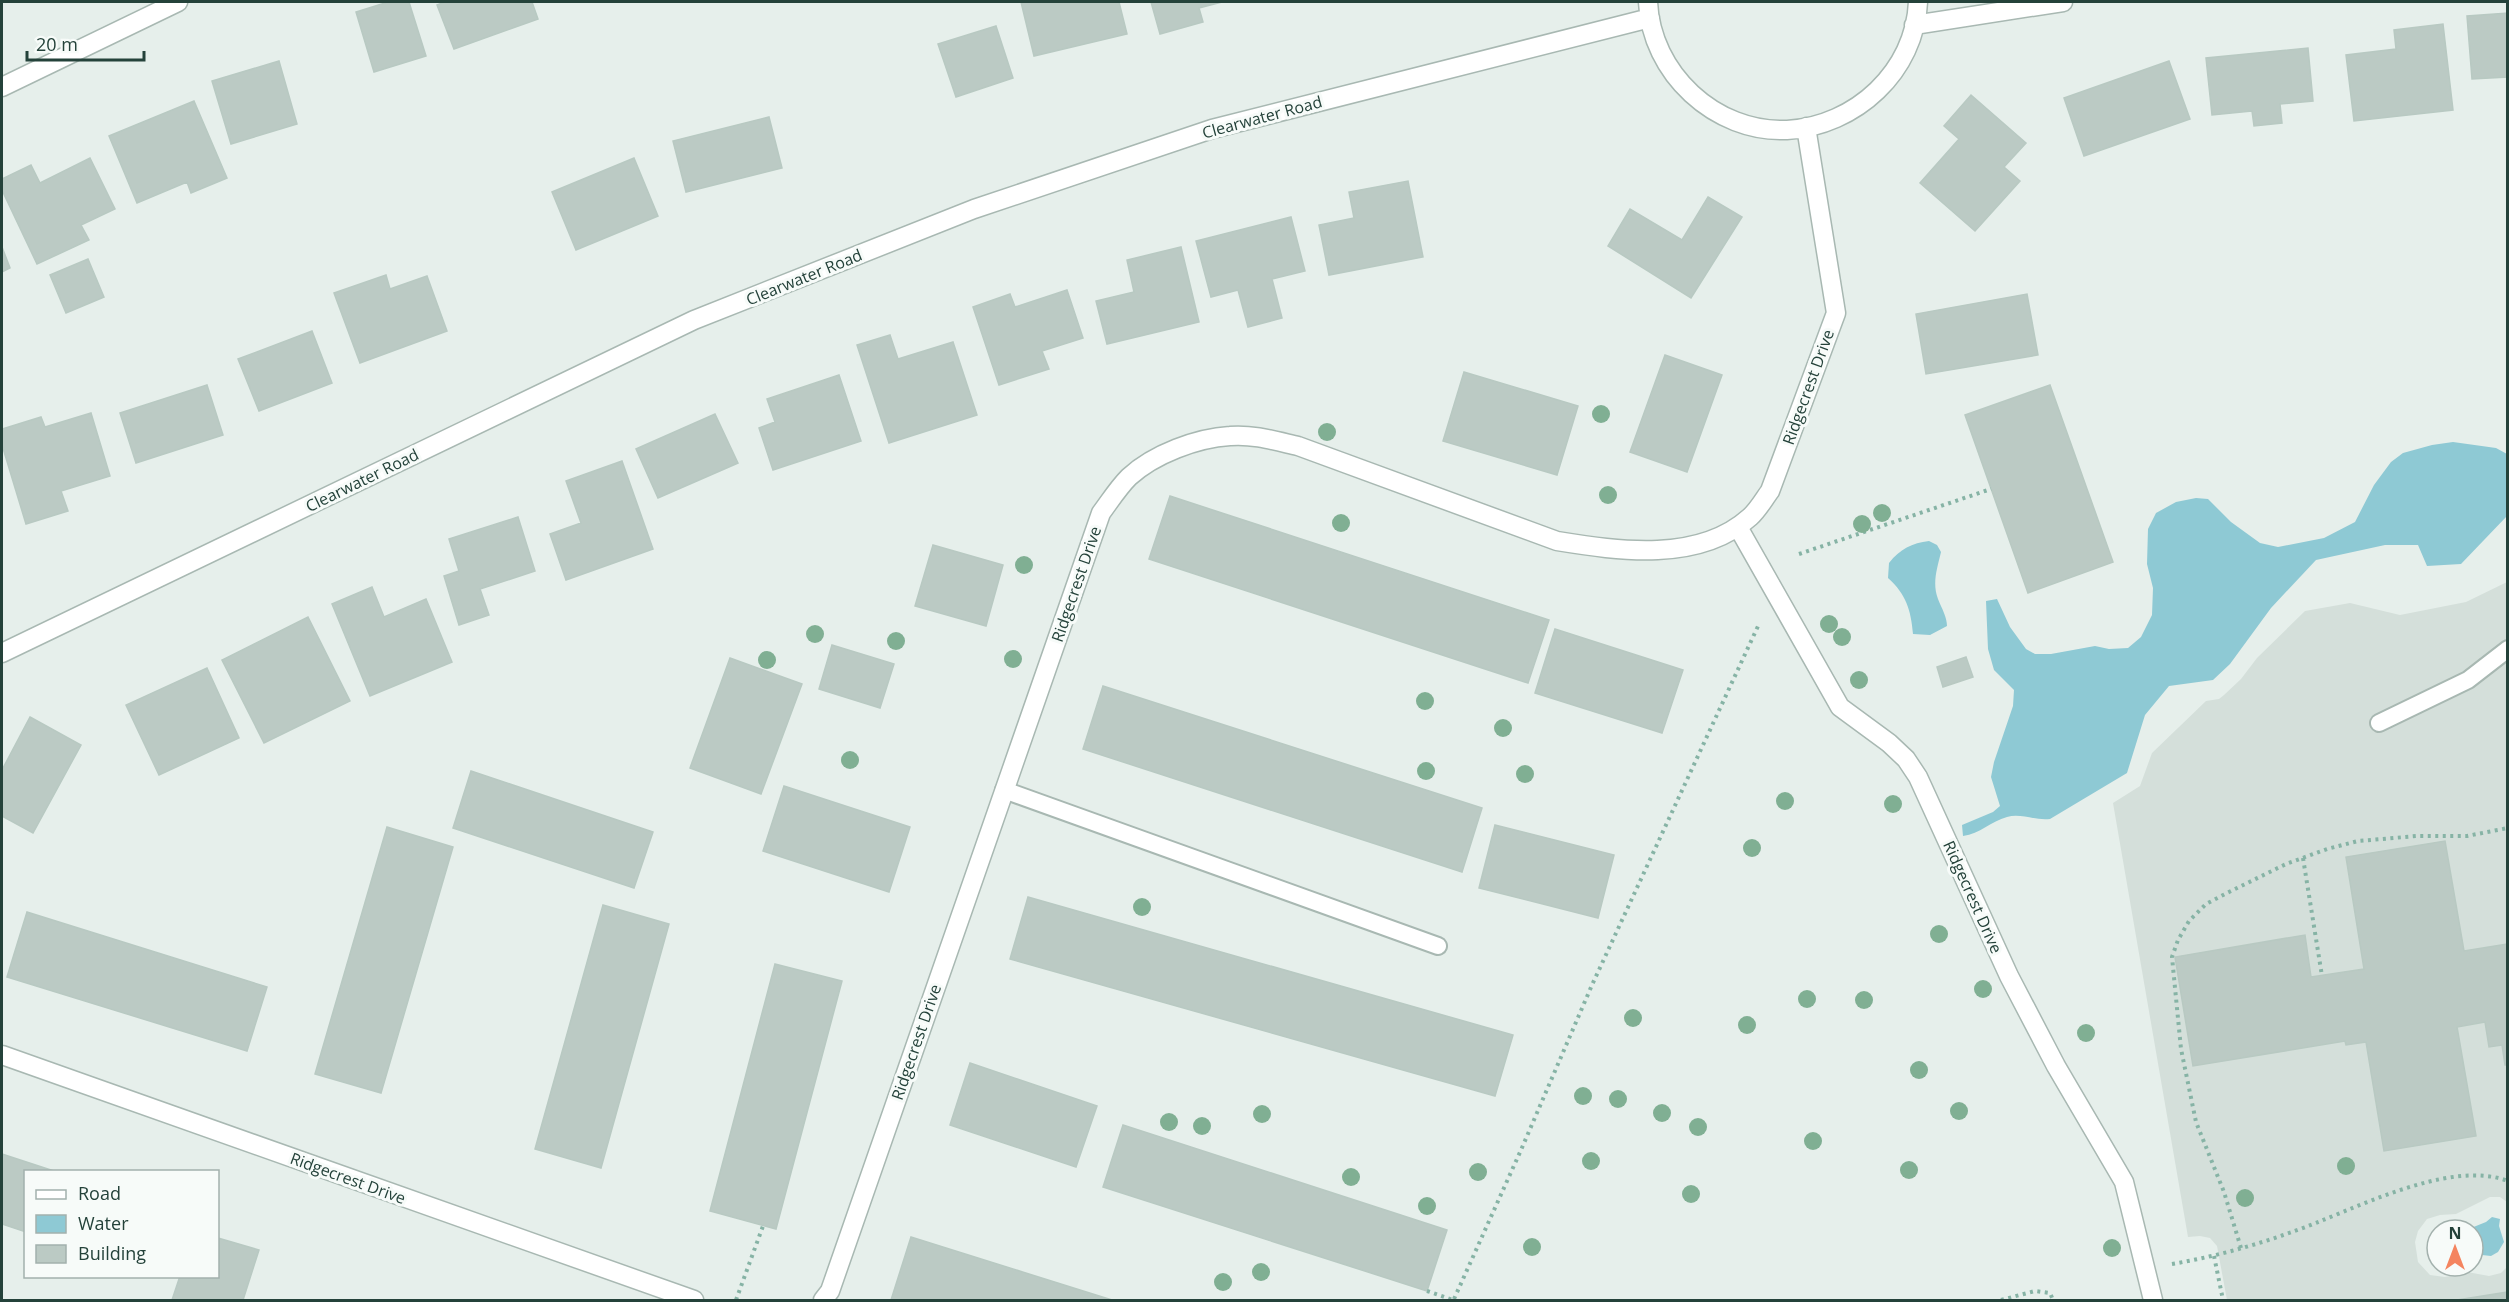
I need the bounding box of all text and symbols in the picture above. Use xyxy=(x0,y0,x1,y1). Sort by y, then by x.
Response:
scale bar xyxy=(27,24,144,62)
text: 20 m xyxy=(36,32,78,56)
street label: Clearwater Road xyxy=(1200,90,1324,144)
street label: Clearwater Road xyxy=(743,244,865,310)
street label: Ridgecrest Drive xyxy=(1777,326,1839,448)
street label: Clearwater Road xyxy=(302,443,422,517)
street label: Ridgecrest Drive xyxy=(1046,523,1106,645)
street label: Ridgecrest Drive xyxy=(1938,837,2008,957)
street label: Ridgecrest Drive xyxy=(886,981,946,1103)
street label: Ridgecrest Drive xyxy=(287,1147,409,1209)
legend xyxy=(24,1170,219,1278)
text: Road xyxy=(78,1181,121,1205)
text: Water xyxy=(78,1211,129,1235)
north arrow xyxy=(2425,1218,2485,1278)
text: N xyxy=(2448,1222,2462,1244)
text: Building xyxy=(78,1241,146,1265)

